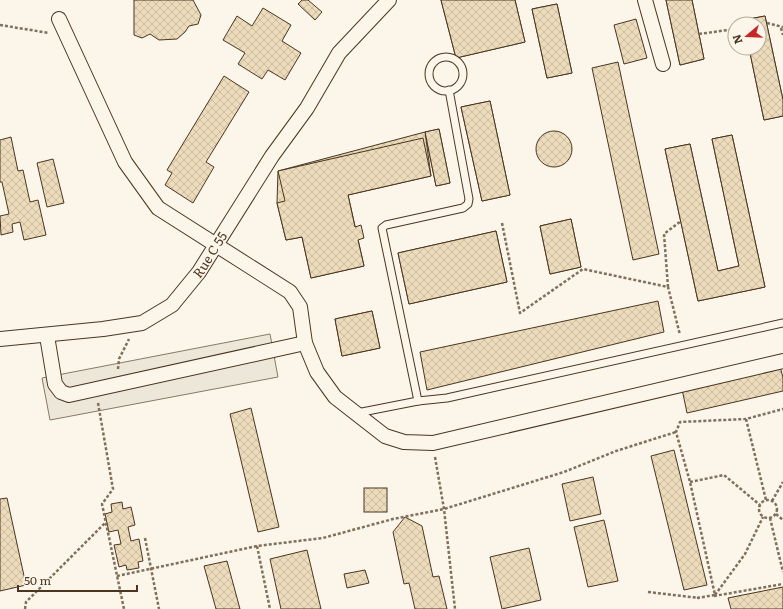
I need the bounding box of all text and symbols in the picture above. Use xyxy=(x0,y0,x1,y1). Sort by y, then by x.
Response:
north arrow xyxy=(727,16,767,56)
text: N xyxy=(728,33,746,47)
street label: Rue C 55 xyxy=(188,227,231,282)
scale bar xyxy=(18,567,137,593)
text: 50 m xyxy=(24,571,51,589)

